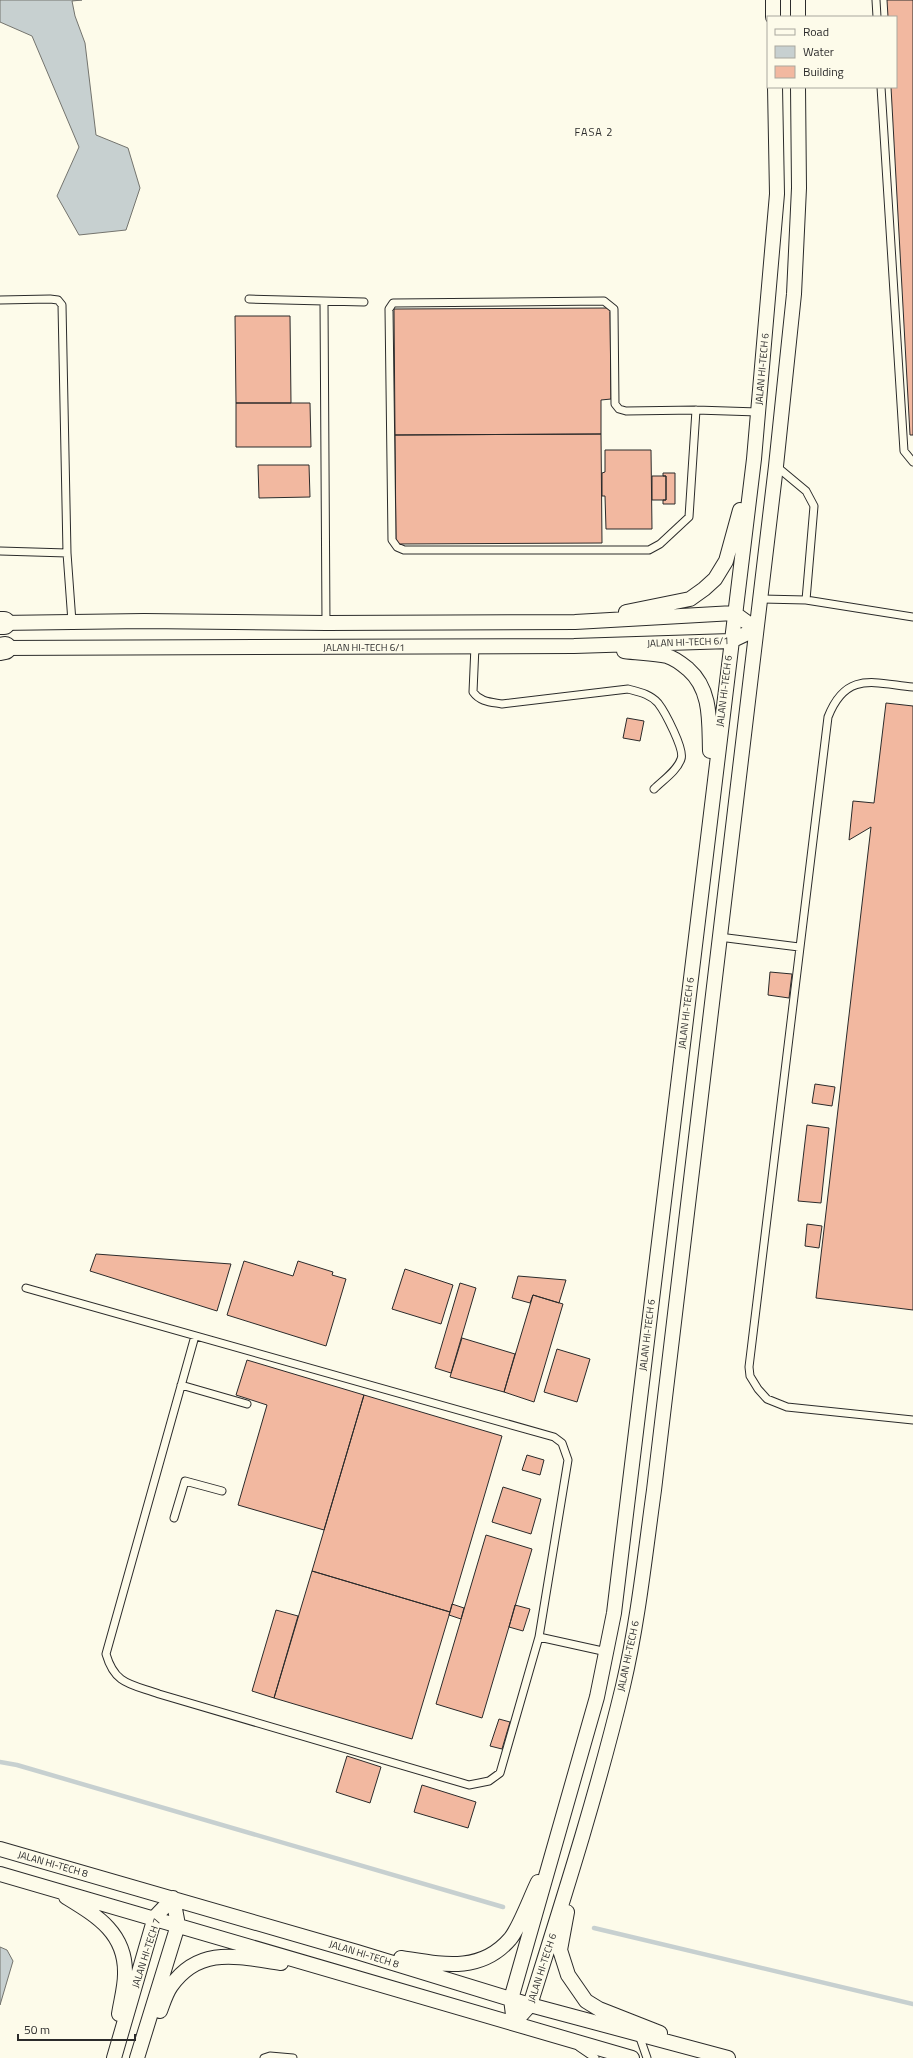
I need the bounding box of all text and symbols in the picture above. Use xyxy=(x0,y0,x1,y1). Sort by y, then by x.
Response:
legend xyxy=(767,16,897,88)
text: Road xyxy=(803,22,829,41)
text: Water xyxy=(803,42,834,61)
text: Building xyxy=(803,62,844,81)
district label: FASA 2 xyxy=(575,124,613,140)
street label: JALAN HI-TECH 6 xyxy=(751,332,773,406)
street label: JALAN HI-TECH 6/1 xyxy=(647,633,729,651)
street label: JALAN HI-TECH 6/1 xyxy=(323,640,405,655)
street label: JALAN HI-TECH 6 xyxy=(712,654,736,728)
street label: JALAN HI-TECH 6 xyxy=(674,976,698,1050)
street label: JALAN HI-TECH 6 xyxy=(635,1298,659,1372)
street label: JALAN HI-TECH 6 xyxy=(613,1619,643,1693)
street label: JALAN HI-TECH 8 xyxy=(16,1847,90,1881)
street label: JALAN HI-TECH 7 xyxy=(128,1916,164,1990)
street label: JALAN HI-TECH 6 xyxy=(524,1931,560,2005)
street label: JALAN HI-TECH 8 xyxy=(327,1936,401,1972)
scale bar xyxy=(18,2016,135,2042)
text: 50 m xyxy=(24,2020,50,2039)

